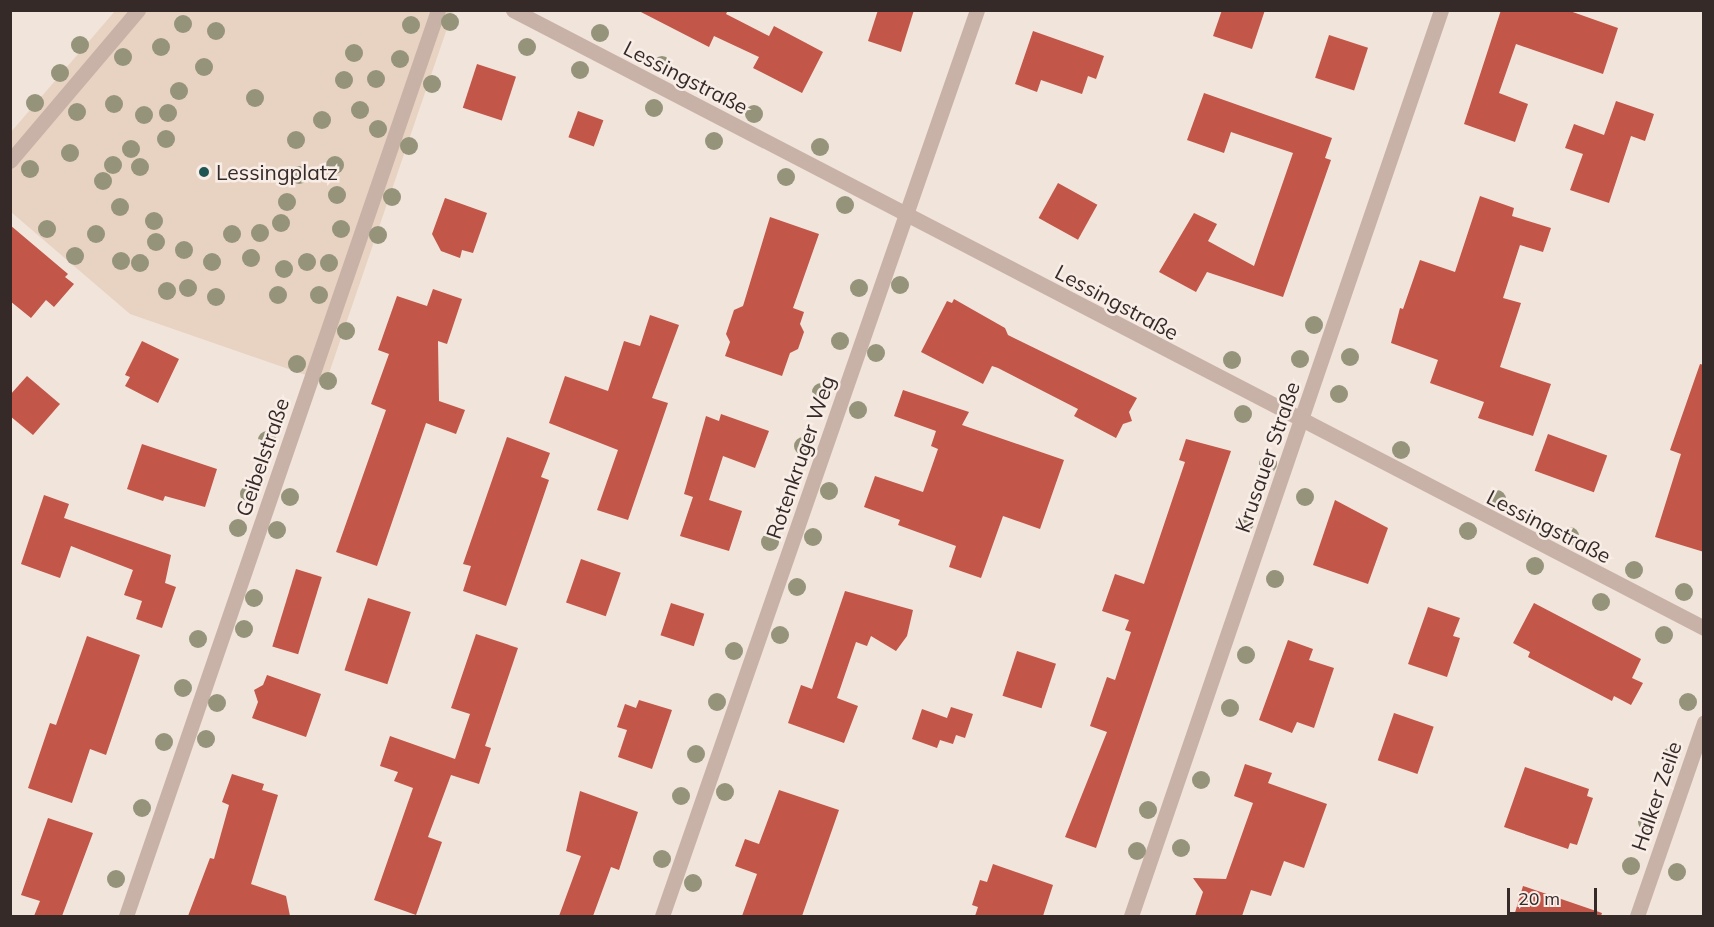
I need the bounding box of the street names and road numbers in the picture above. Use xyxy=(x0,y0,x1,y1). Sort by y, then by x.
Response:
street label: Lessingstraße xyxy=(620,35,752,119)
street label: Lessingstraße xyxy=(1051,259,1183,345)
street label: Rotenkruger Weg xyxy=(760,372,840,542)
street label: Krusauer Straße xyxy=(1229,378,1305,536)
street label: Geibelstraße xyxy=(230,395,294,519)
street label: Lessingstraße xyxy=(1483,484,1615,568)
street label: Halker Zeile xyxy=(1626,738,1686,854)

